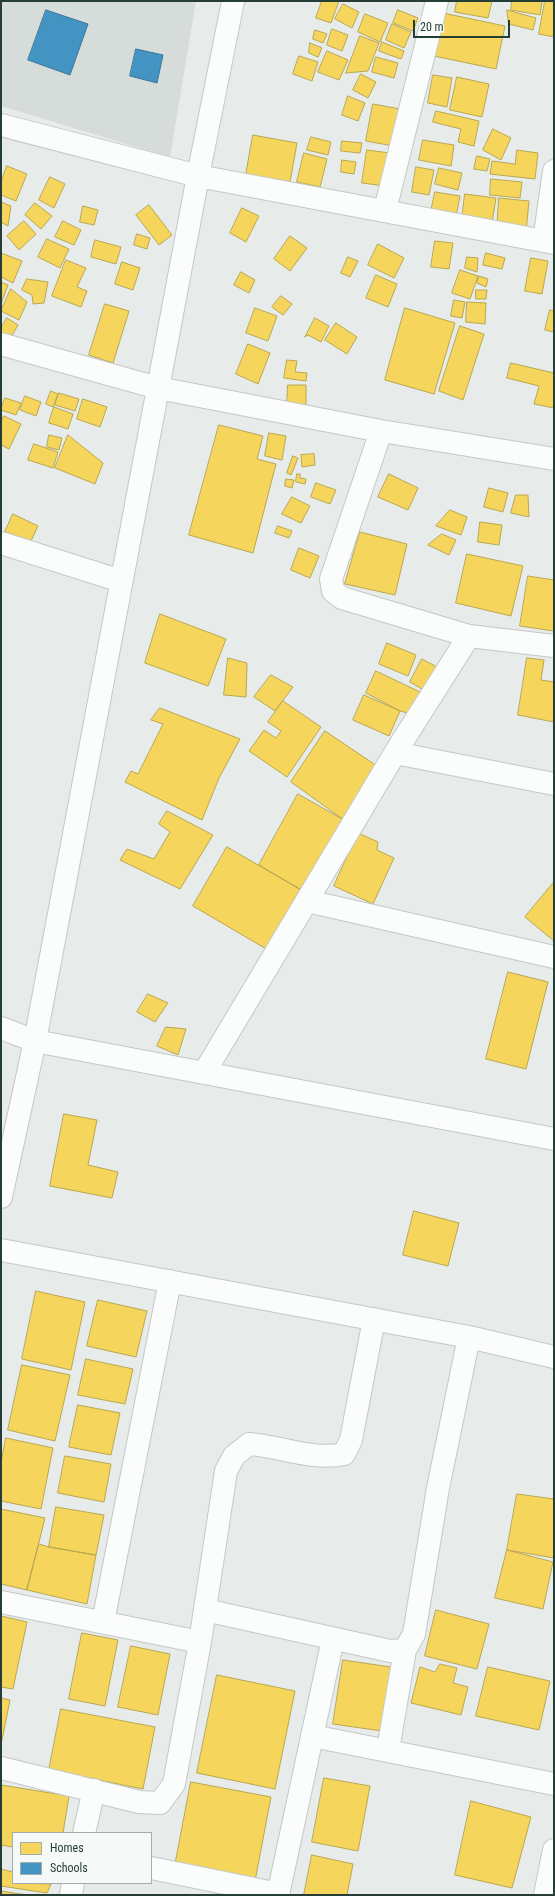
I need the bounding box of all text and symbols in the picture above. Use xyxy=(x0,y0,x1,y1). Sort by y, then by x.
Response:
scale bar xyxy=(415,12,512,38)
text: 20 m xyxy=(420,20,444,34)
legend xyxy=(12,1832,152,1884)
text: Homes xyxy=(50,1841,84,1855)
text: Schools xyxy=(50,1861,88,1875)

